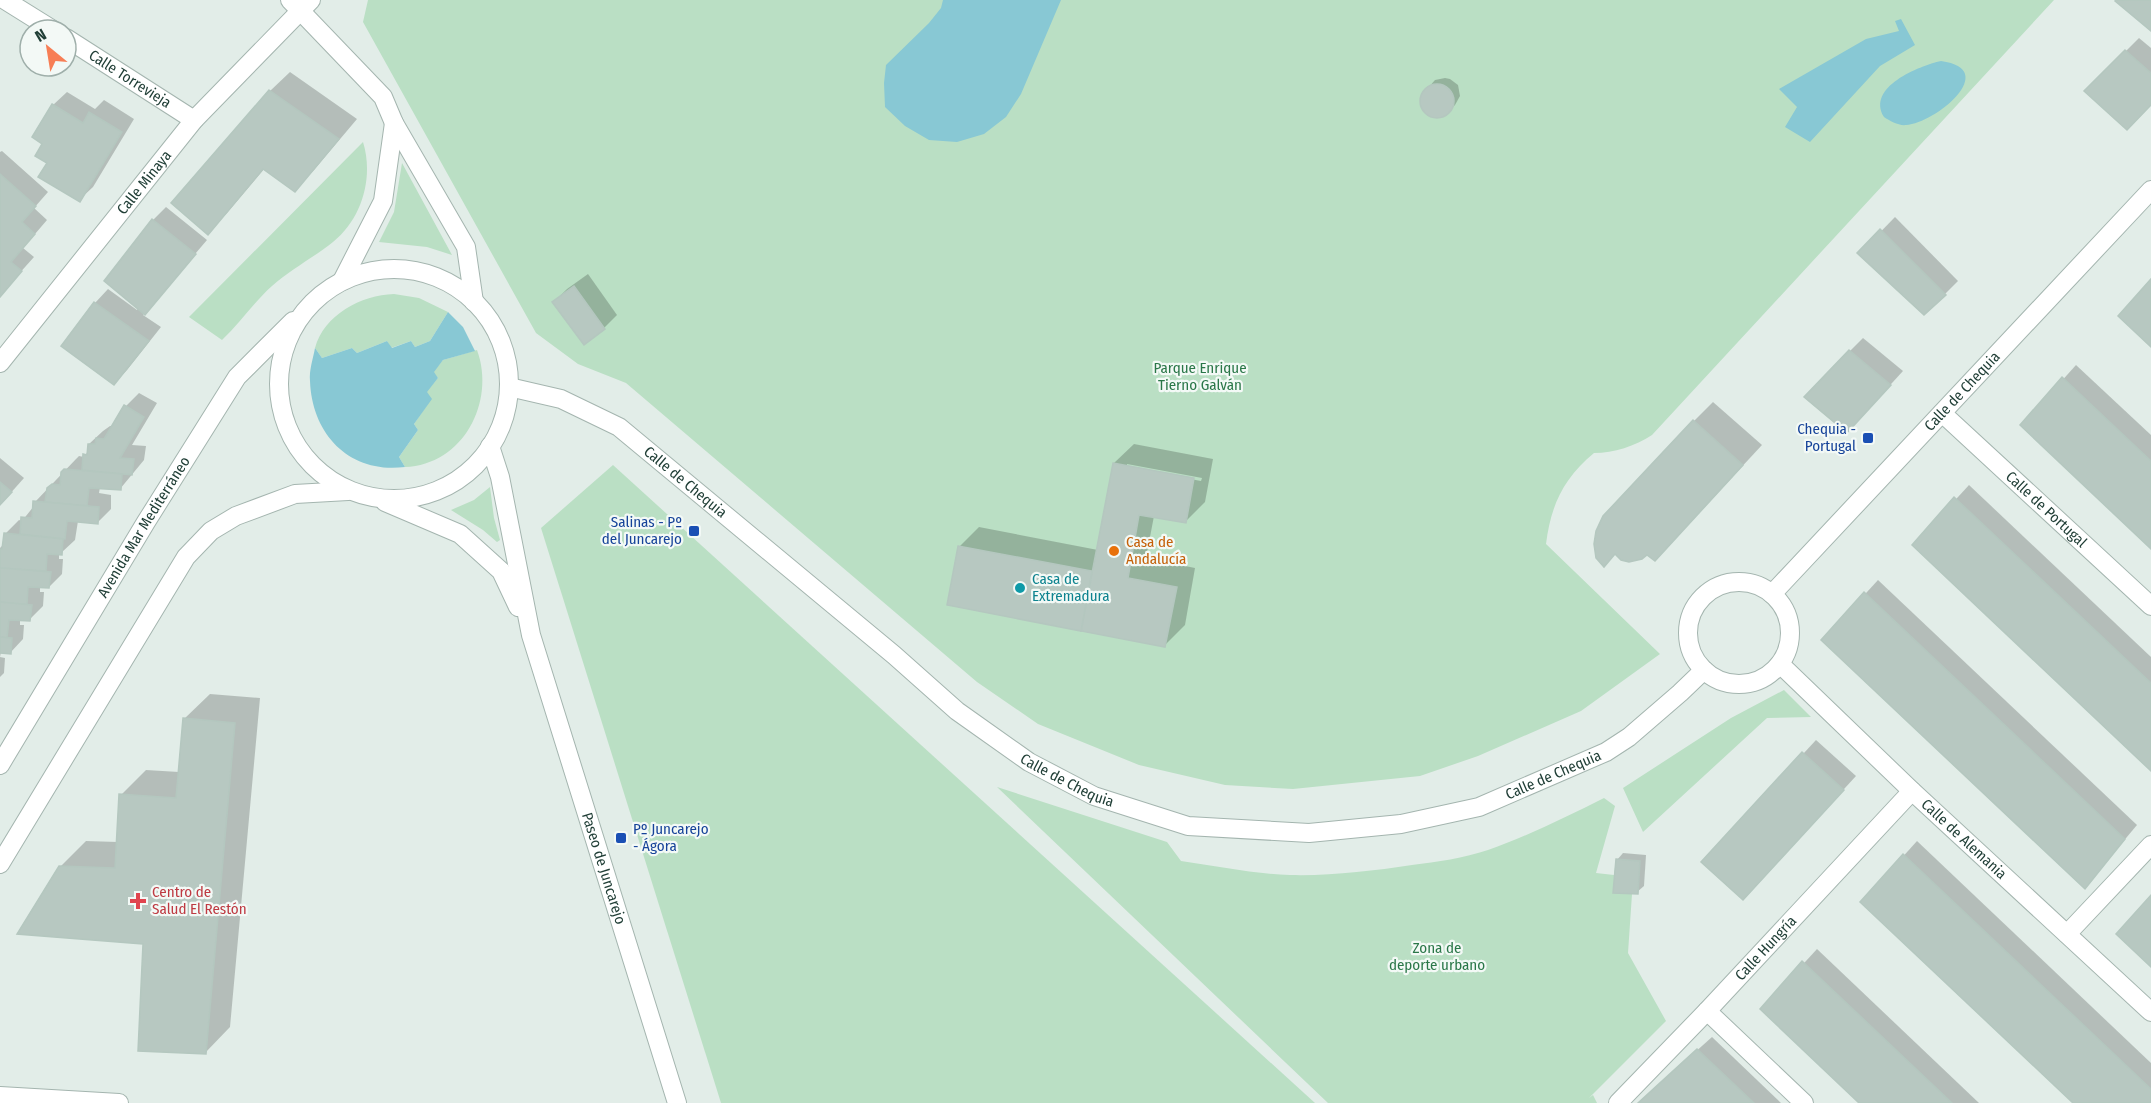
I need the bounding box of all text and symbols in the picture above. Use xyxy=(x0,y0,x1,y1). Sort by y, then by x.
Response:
north arrow xyxy=(18,18,78,78)
text: N xyxy=(32,25,50,46)
street label: Calle Torrevieja xyxy=(86,46,174,112)
street label: Calle Minaya xyxy=(113,147,175,218)
street label: Calle de Chequia xyxy=(1921,348,2004,435)
park label: Parque Enrique Tierno Galván xyxy=(1153,359,1247,394)
place label: Chequia - Portugal xyxy=(1797,420,1856,455)
marker: Chequia - Portugal xyxy=(1861,431,1875,445)
street label: Calle de Chequia xyxy=(640,442,731,522)
street label: Avenida Mar Mediterráneo xyxy=(94,453,194,601)
street label: Calle de Portugal xyxy=(2002,468,2091,551)
place label: Salinas - Pº del Juncarejo xyxy=(602,513,682,548)
marker: Salinas - Pº del Juncarejo xyxy=(687,524,701,538)
place label: Casa de Andalucía xyxy=(1126,533,1186,568)
marker: Casa de Andalucía xyxy=(1107,544,1121,558)
place label: Casa de Extremadura xyxy=(1032,570,1110,605)
marker: Casa de Extremadura xyxy=(1013,581,1027,595)
street label: Calle de Chequia xyxy=(1503,746,1604,803)
street label: Calle de Chequia xyxy=(1017,750,1116,811)
street label: Calle de Alemania xyxy=(1918,795,2010,883)
street label: Paseo de Juncarejo xyxy=(578,810,630,926)
place label: Pº Juncarejo - Ágora xyxy=(633,820,709,855)
marker: Pº Juncarejo - Ágora xyxy=(614,831,628,845)
place label: Centro de Salud El Restón xyxy=(152,883,247,918)
marker: Centro de Salud El Restón xyxy=(129,892,147,910)
street label: Calle Hungría xyxy=(1731,912,1800,984)
park label: Zona de deporte urbano xyxy=(1389,939,1485,974)

